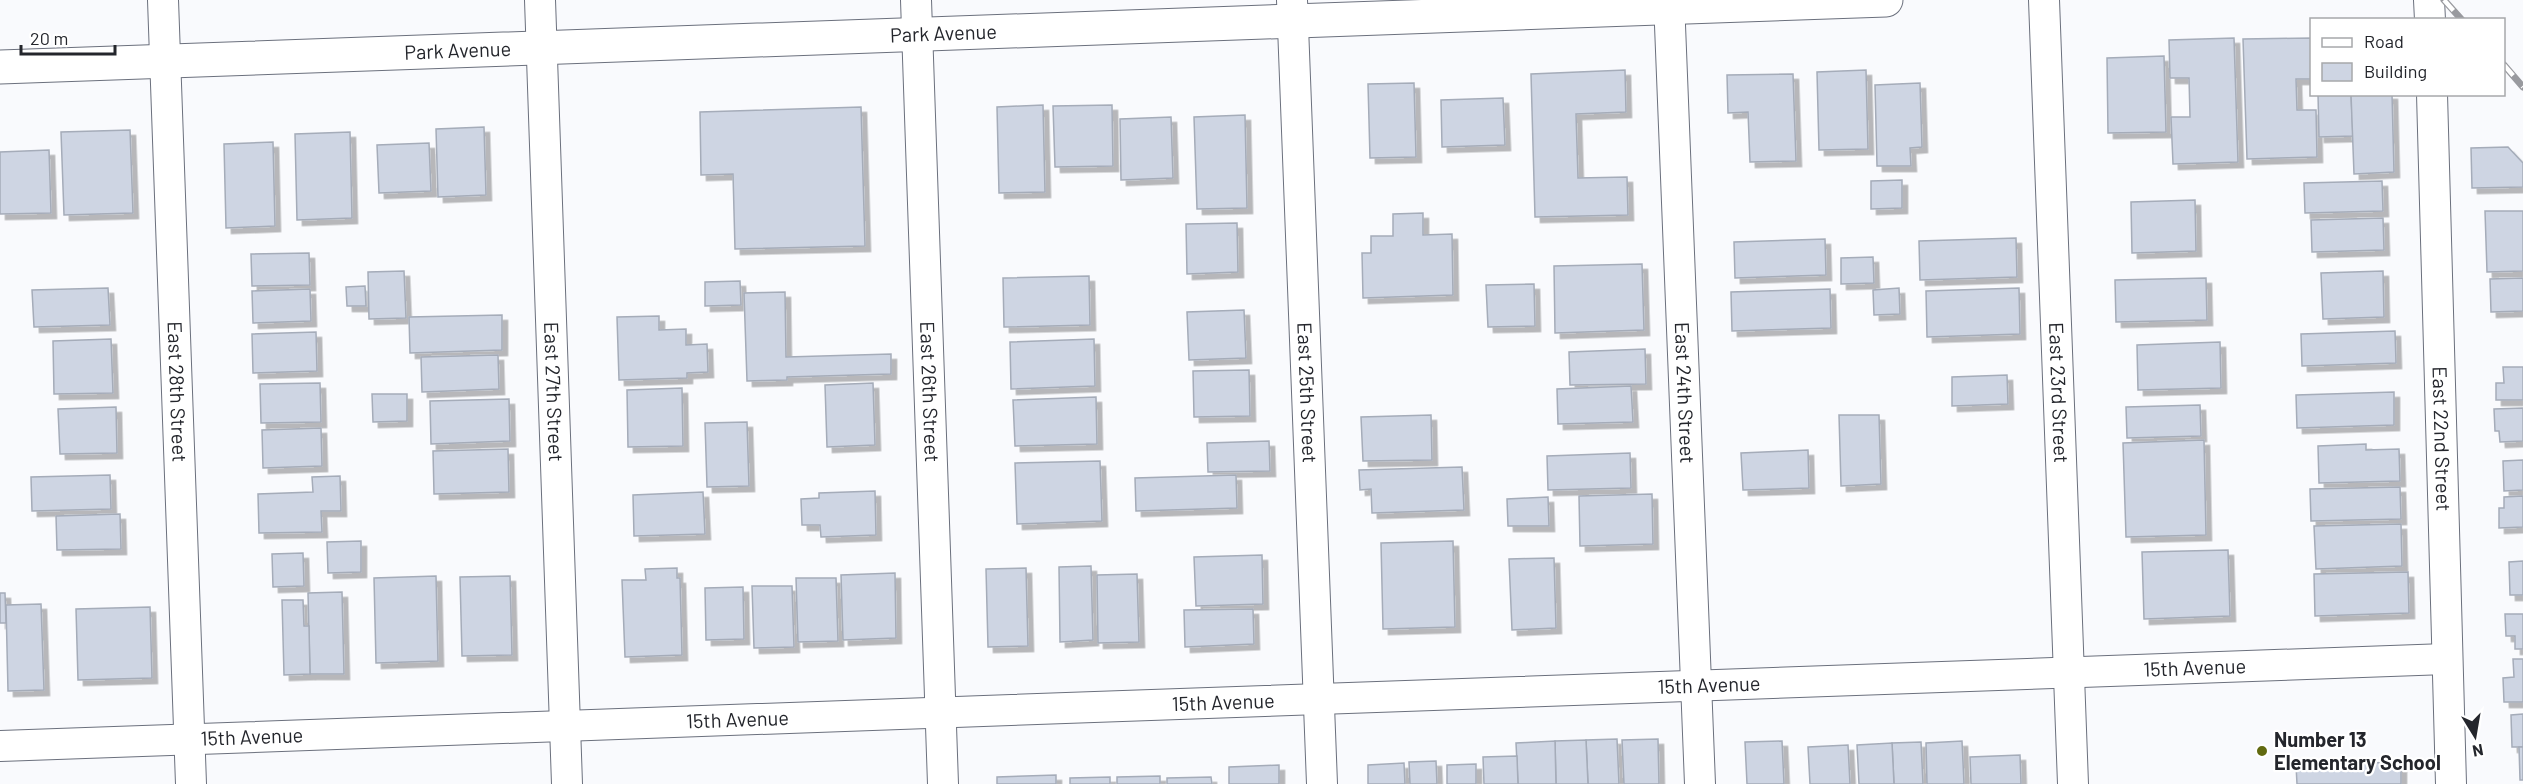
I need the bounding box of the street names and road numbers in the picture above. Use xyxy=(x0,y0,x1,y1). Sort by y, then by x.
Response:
street label: Park Avenue xyxy=(890,19,997,46)
street label: Park Avenue xyxy=(404,36,512,64)
street label: East 28th Street xyxy=(163,321,193,463)
street label: East 27th Street xyxy=(540,321,569,462)
street label: East 26th Street xyxy=(916,321,945,463)
street label: East 24th Street xyxy=(1671,321,1700,464)
street label: East 25th Street xyxy=(1293,322,1323,464)
street label: East 23rd Street xyxy=(2045,322,2074,464)
street label: East 22nd Street xyxy=(2429,366,2456,512)
street label: 15th Avenue xyxy=(2143,653,2246,681)
street label: 15th Avenue xyxy=(1657,670,1761,698)
street label: 15th Avenue xyxy=(1171,688,1275,715)
street label: 15th Avenue xyxy=(686,705,789,733)
street label: 15th Avenue xyxy=(200,722,304,750)

